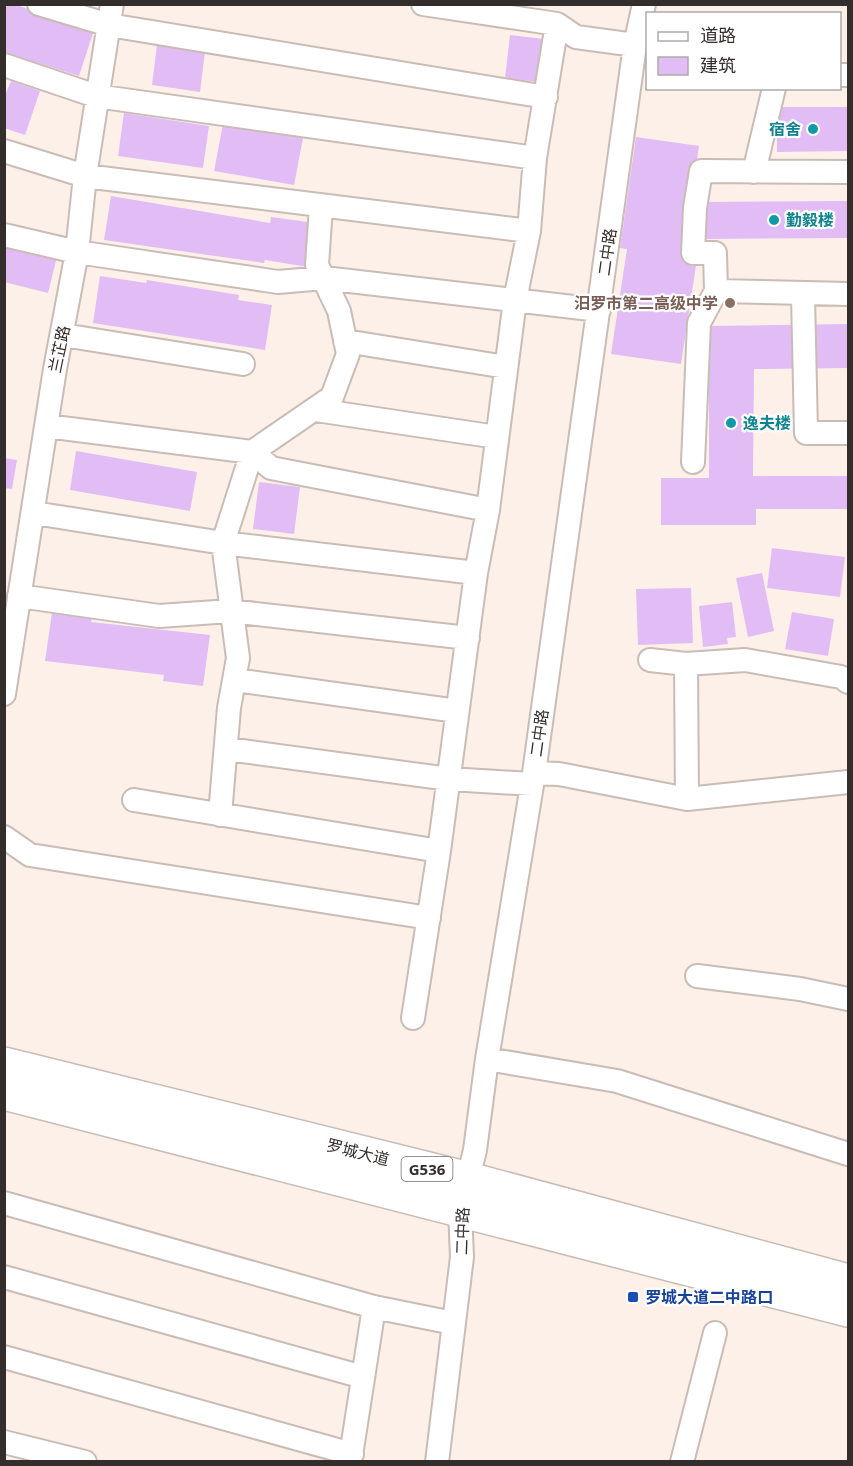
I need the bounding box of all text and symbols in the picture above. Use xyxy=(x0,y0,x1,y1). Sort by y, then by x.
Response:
legend xyxy=(646,12,841,90)
text: 道路 xyxy=(700,23,736,47)
text: 建筑 xyxy=(700,53,736,77)
place label: 宿舍 xyxy=(769,118,801,140)
marker: 宿舍 xyxy=(806,122,820,136)
place label: 勤毅楼 xyxy=(786,209,834,231)
marker: 勤毅楼 xyxy=(767,213,781,227)
street label: 二中路 xyxy=(593,227,621,277)
place label: 汨罗市第二高级中学 xyxy=(574,292,718,314)
marker: 汨罗市第二高级中学 xyxy=(723,296,737,310)
street label: 兰芷路 xyxy=(43,323,75,375)
place label: 逸夫楼 xyxy=(743,412,791,434)
marker: 逸夫楼 xyxy=(724,416,738,430)
street label: 二中路 xyxy=(525,708,553,758)
street label: 罗城大道 xyxy=(324,1134,392,1170)
road number: G536 xyxy=(402,1157,452,1181)
street label: 二中路 xyxy=(450,1207,474,1255)
place label: 罗城大道二中路口 xyxy=(645,1286,773,1308)
marker: 罗城大道二中路口 xyxy=(626,1290,640,1304)

